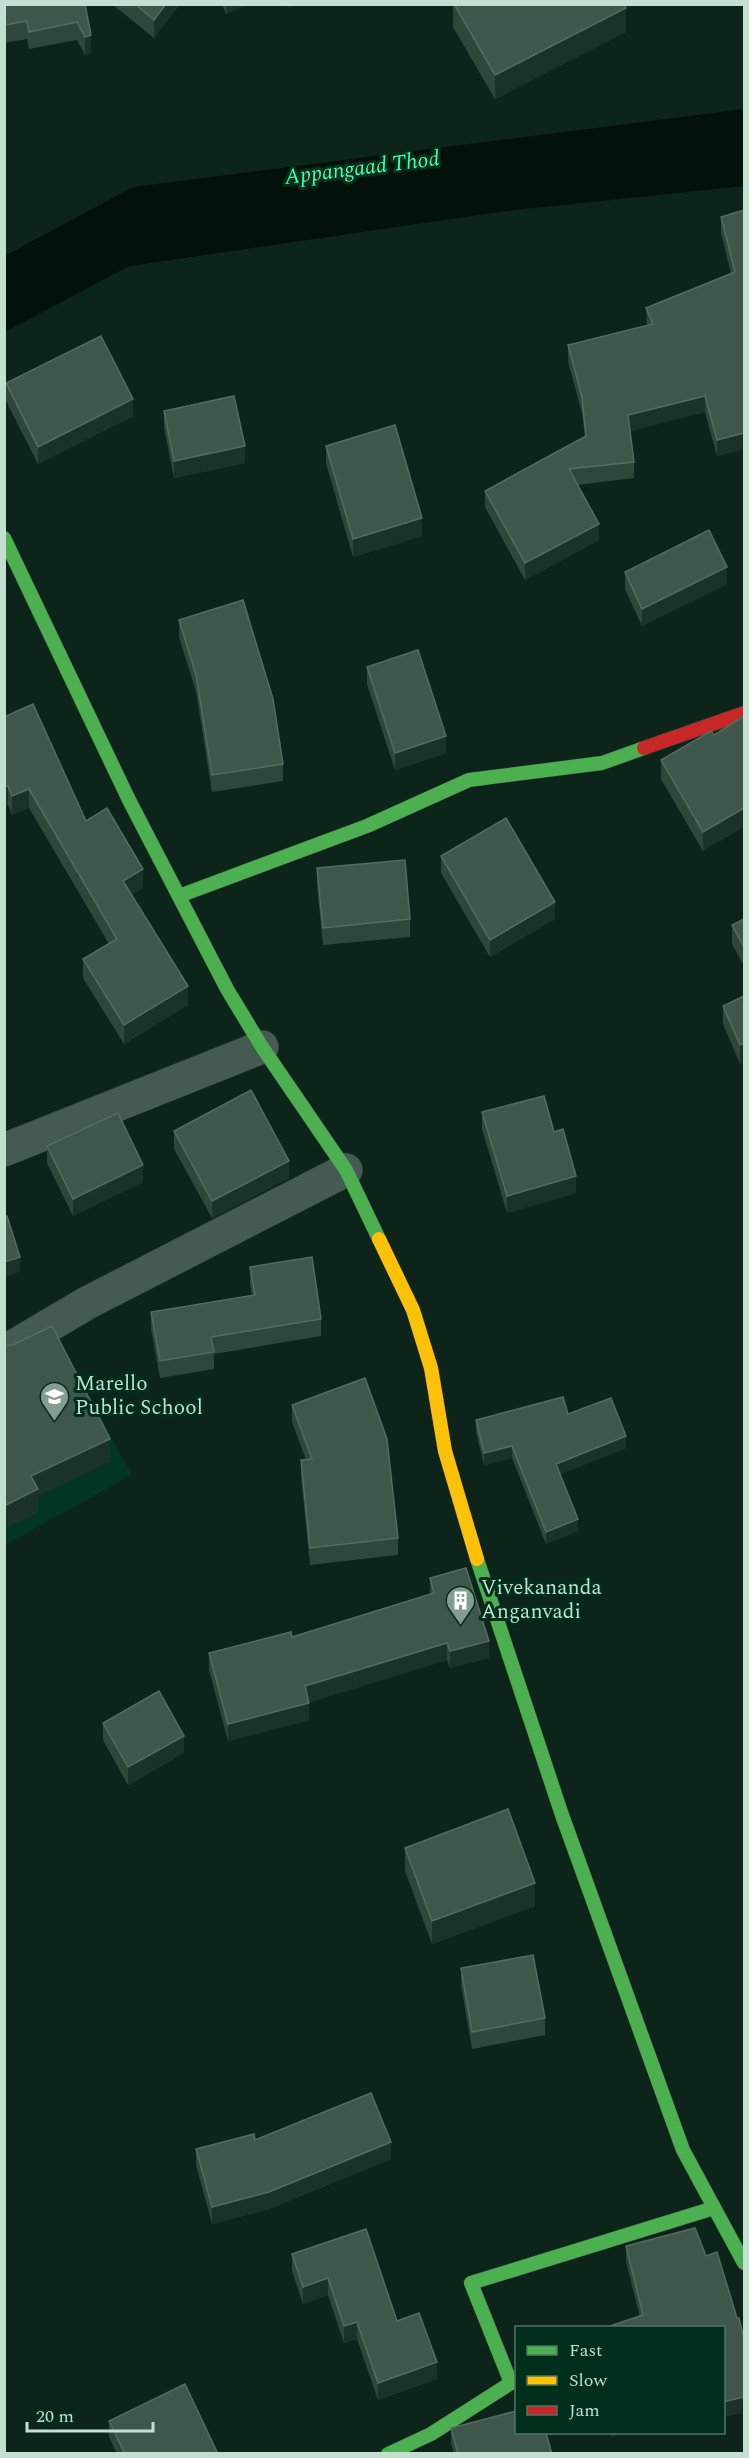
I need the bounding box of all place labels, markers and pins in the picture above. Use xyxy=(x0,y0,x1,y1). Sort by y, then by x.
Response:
place label: Marello Public School xyxy=(75,1368,203,1424)
school or university icon: Marello Public School xyxy=(38,1380,70,1422)
place label: Vivekananda Anganvadi xyxy=(481,1572,602,1628)
building icon: Vivekananda Anganvadi xyxy=(444,1584,476,1626)

